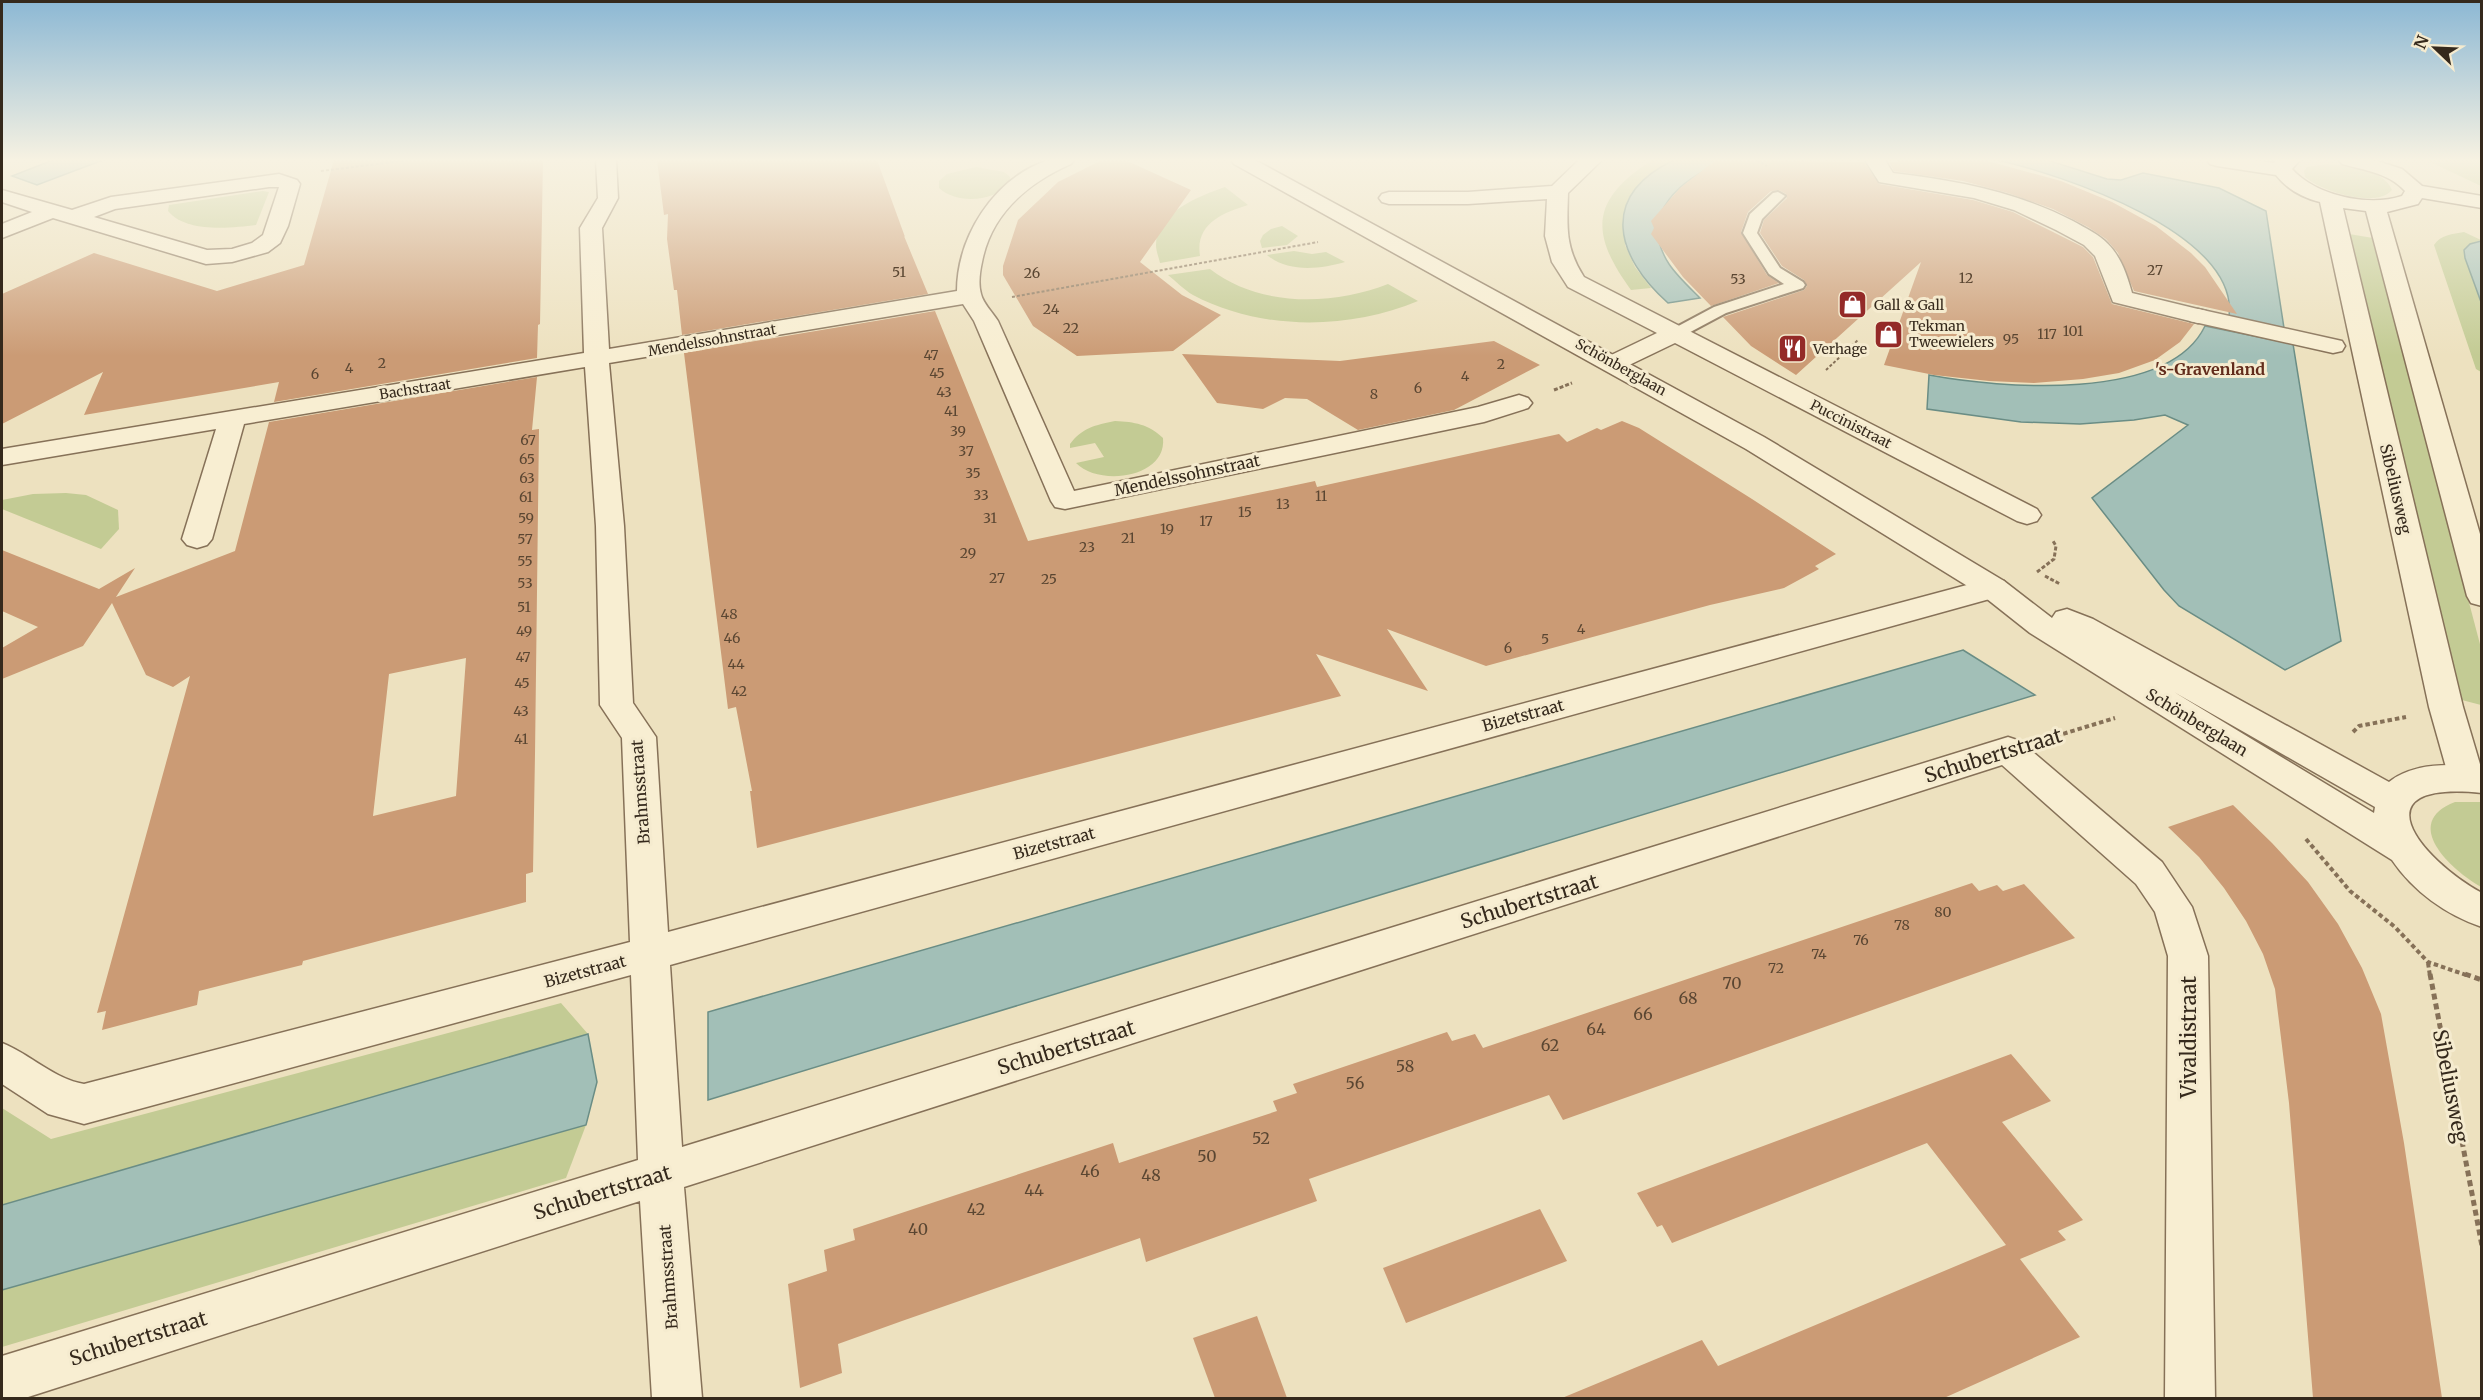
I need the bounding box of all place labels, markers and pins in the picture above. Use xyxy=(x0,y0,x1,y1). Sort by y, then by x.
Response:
shop icon: Gall & Gall xyxy=(1837,289,1869,321)
place label: Gall & Gall xyxy=(1874,296,1945,314)
place label: Tekman Tweewielers xyxy=(1909,317,1994,351)
shop icon: Tekman Tweewielers xyxy=(1872,318,1904,350)
restaurant icon: Verhage xyxy=(1776,333,1808,365)
place label: Verhage xyxy=(1812,340,1867,358)

